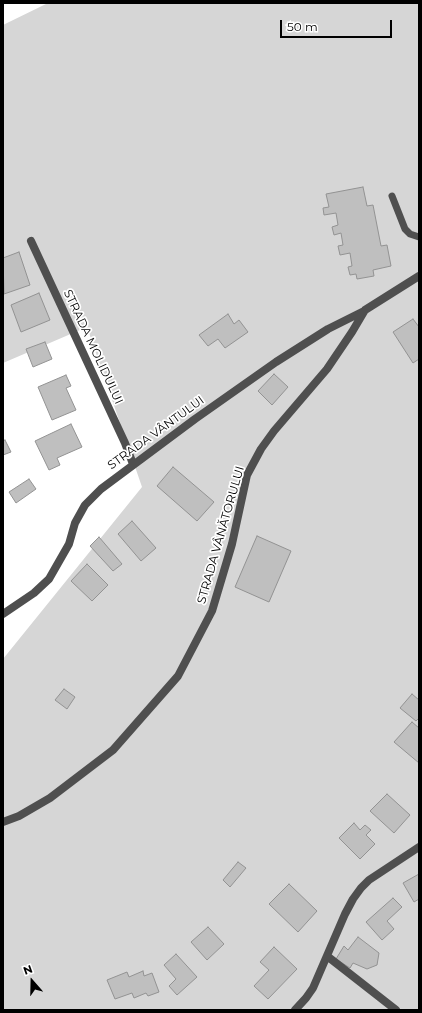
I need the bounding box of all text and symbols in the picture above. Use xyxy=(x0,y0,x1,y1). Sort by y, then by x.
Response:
scale bar xyxy=(282,12,394,38)
text: 50 m xyxy=(287,19,318,34)
street label: STRADA MOLIDULUI xyxy=(60,287,126,407)
street label: STRADA VÂNTULUI xyxy=(105,393,207,473)
street label: STRADA VÂNĂTORULUI xyxy=(194,465,248,605)
north arrow xyxy=(12,961,52,1001)
text: N xyxy=(21,962,34,978)

